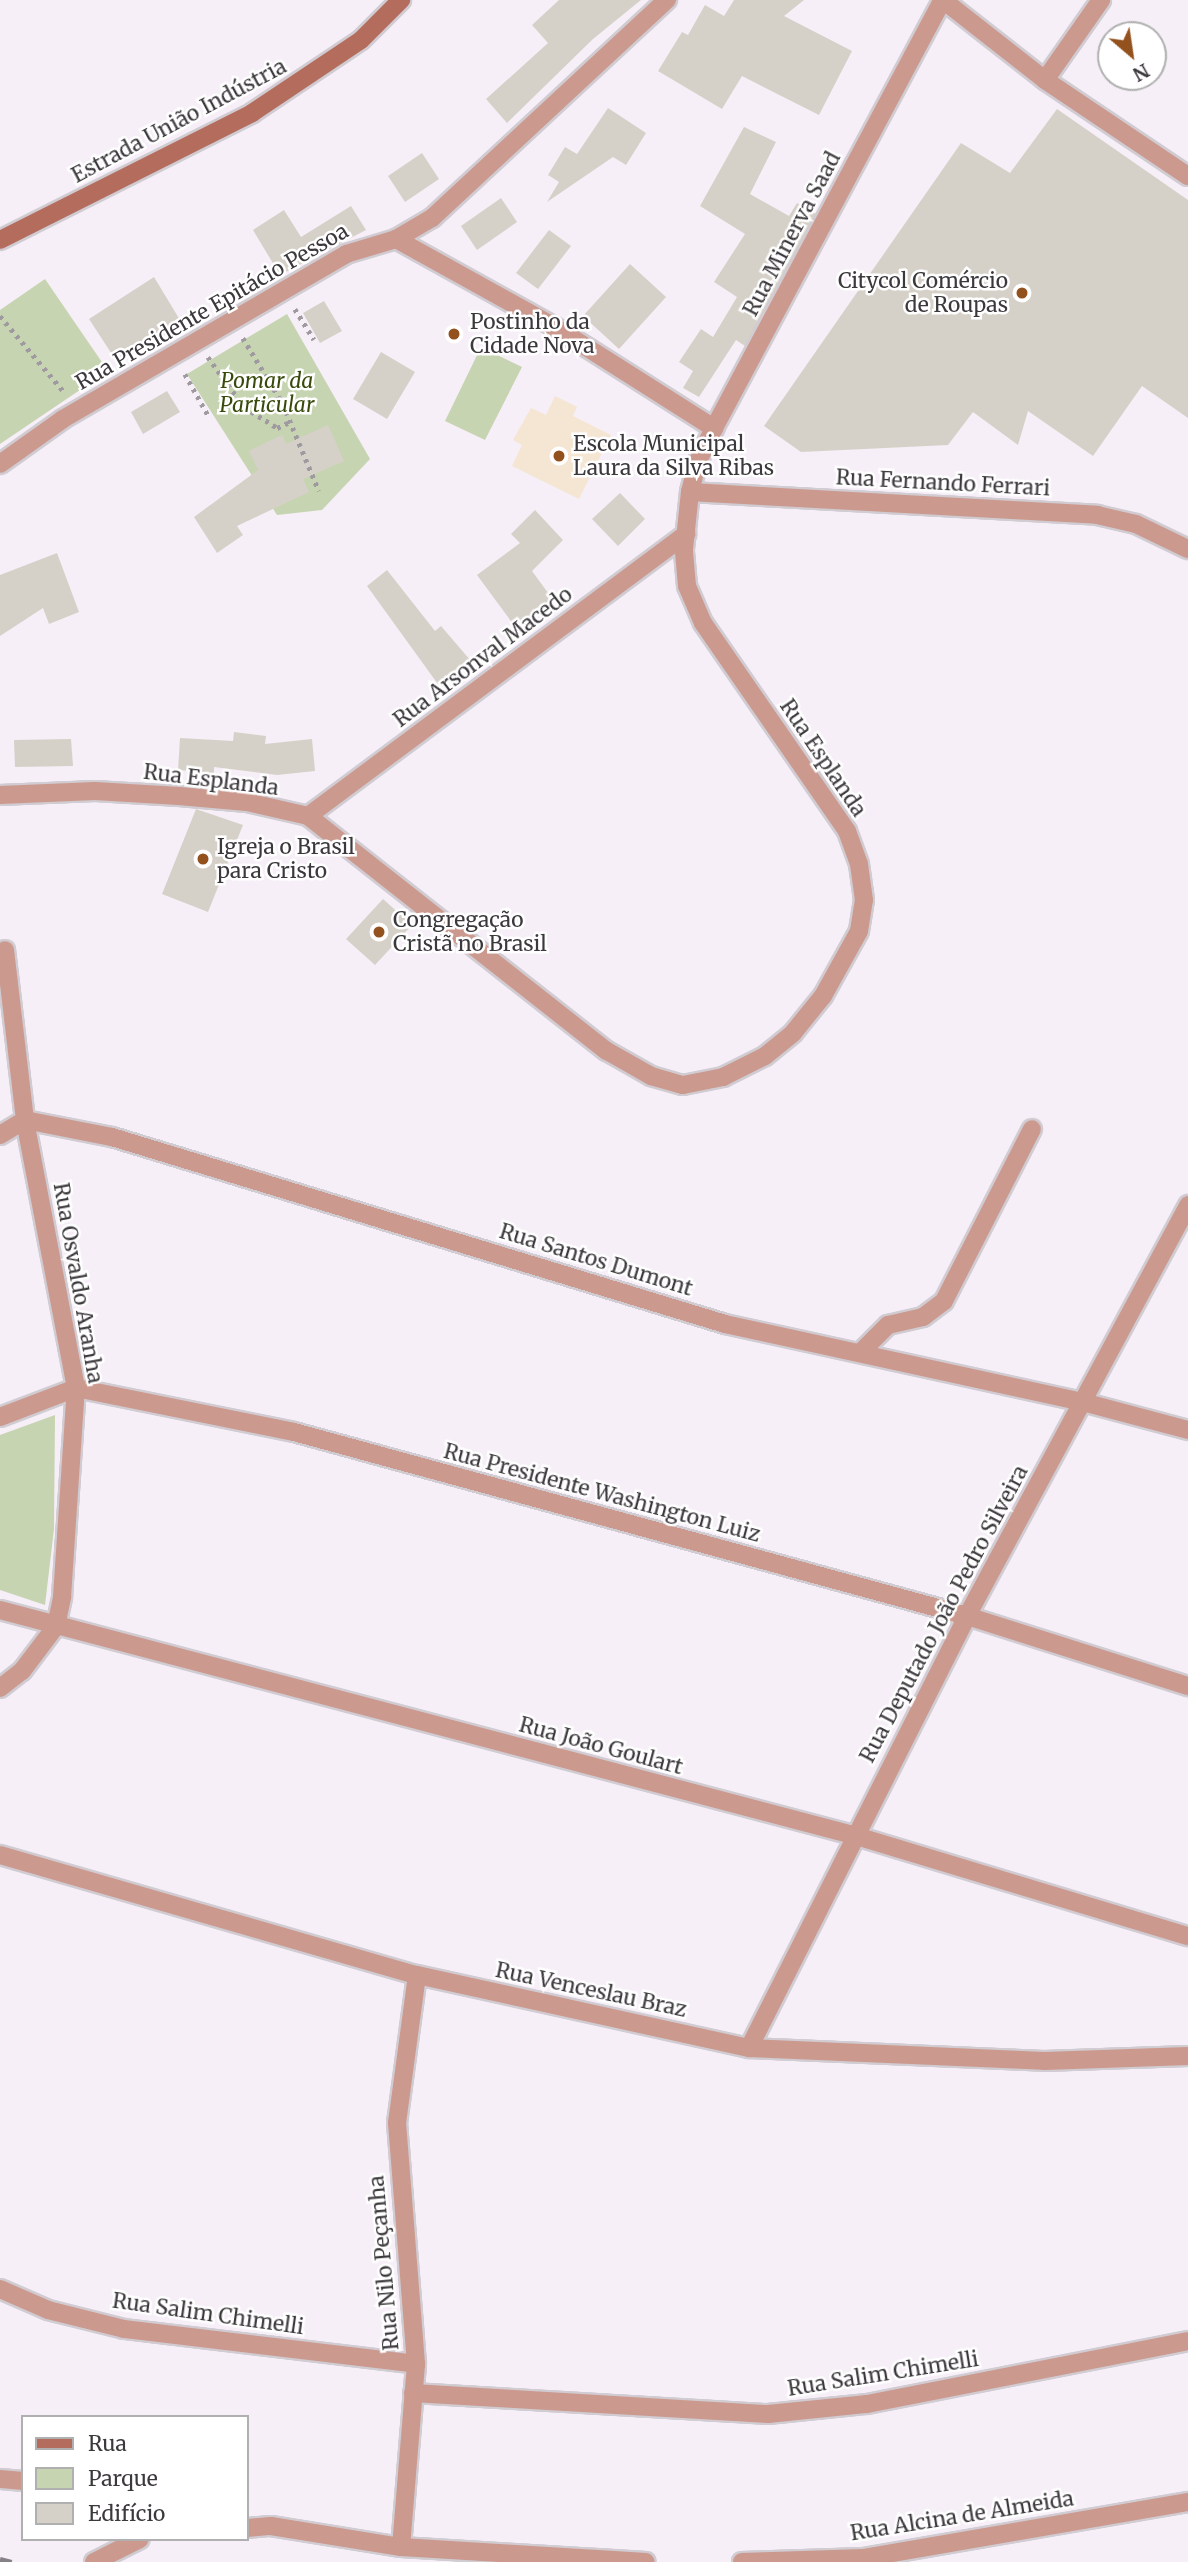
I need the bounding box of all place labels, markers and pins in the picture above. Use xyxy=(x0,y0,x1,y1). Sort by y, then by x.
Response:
place label: Citycol Comércio de Roupas xyxy=(838,268,1008,318)
marker: Citycol Comércio de Roupas xyxy=(1014,285,1030,301)
place label: Postinho da Cidade Nova xyxy=(470,309,594,359)
marker: Postinho da Cidade Nova xyxy=(444,324,464,344)
place label: Escola Municipal Laura da Silva Ribas xyxy=(573,431,774,481)
marker: Escola Municipal Laura da Silva Ribas xyxy=(551,448,567,464)
place label: Igreja o Brasil para Cristo xyxy=(217,834,355,884)
marker: Igreja o Brasil para Cristo xyxy=(195,851,211,867)
place label: Congregação Cristã no Brasil xyxy=(393,907,547,957)
marker: Congregação Cristã no Brasil xyxy=(371,924,387,940)

